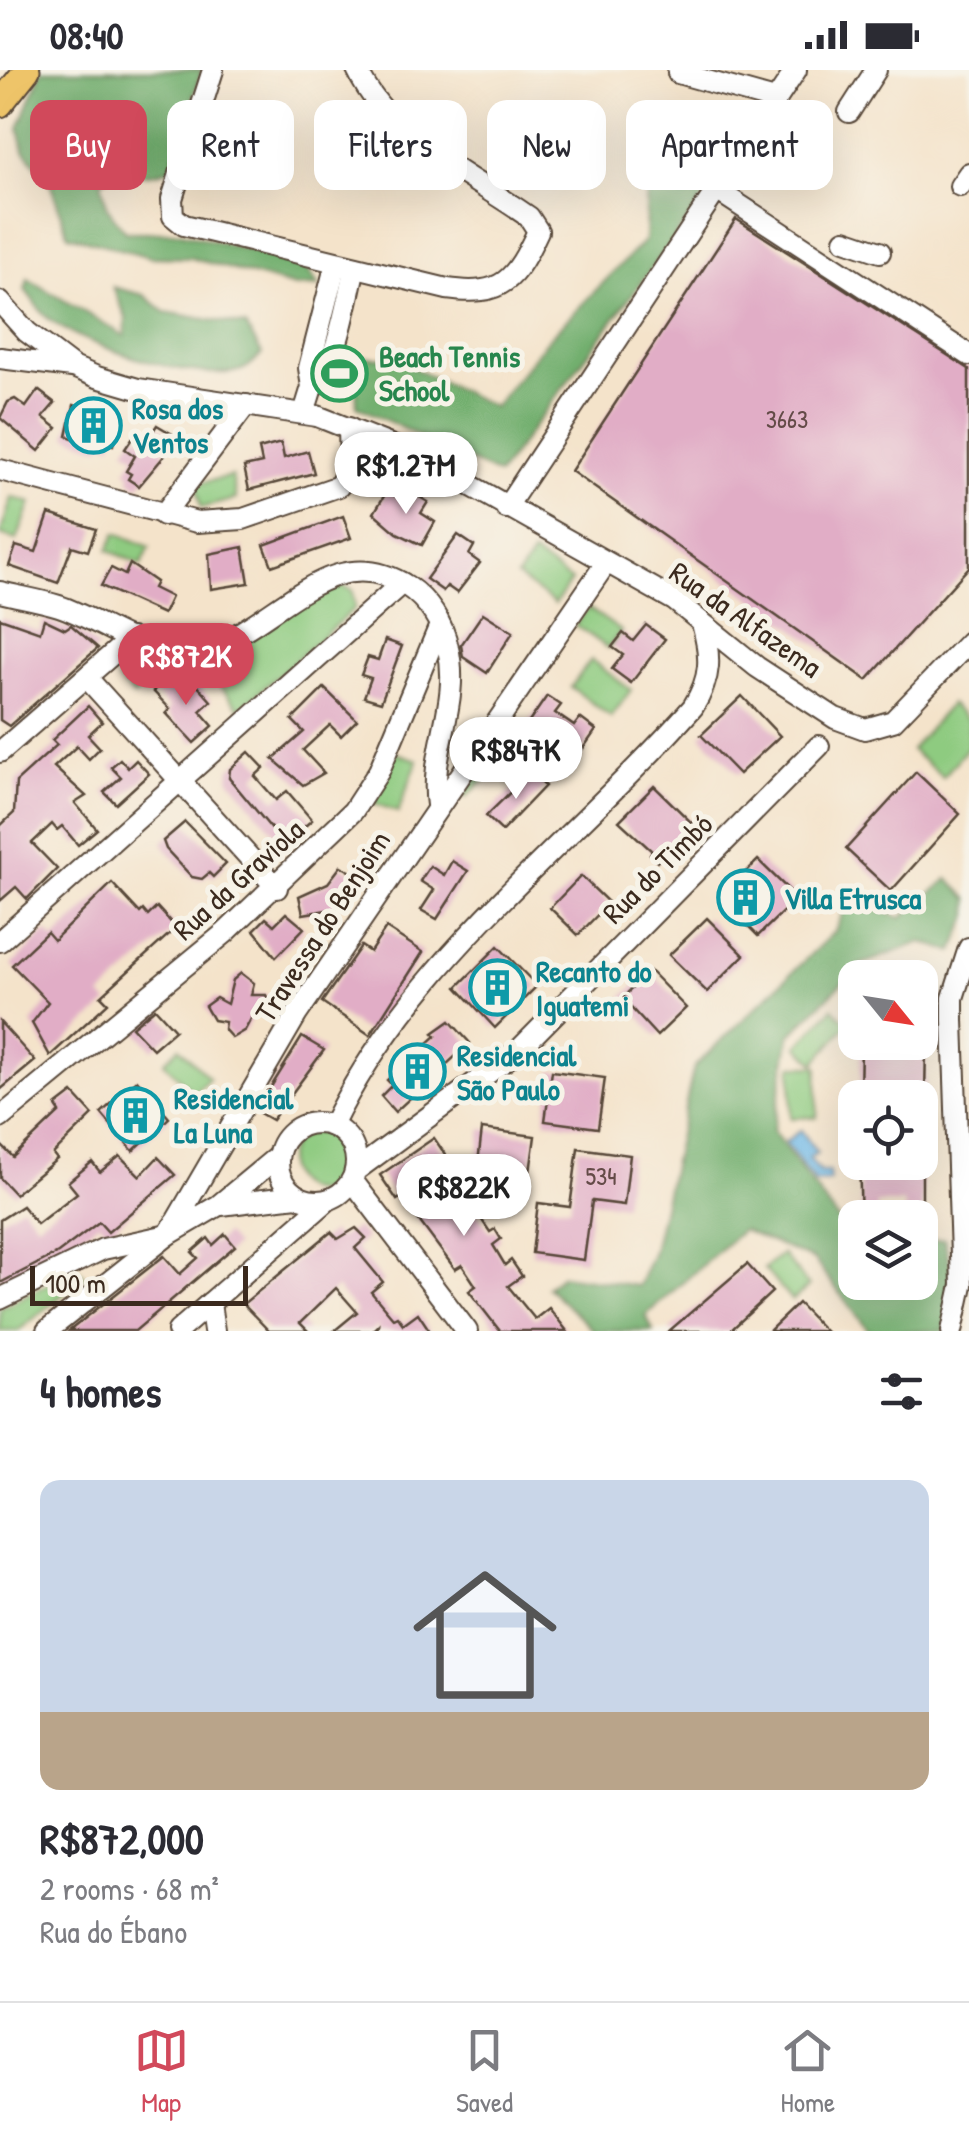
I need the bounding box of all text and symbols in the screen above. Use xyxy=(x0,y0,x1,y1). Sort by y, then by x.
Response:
text: 08:40 xyxy=(50,9,124,61)
chip: Buy xyxy=(30,100,147,190)
chip: Rent xyxy=(167,100,294,190)
chip: Filters xyxy=(314,100,467,190)
chip: New xyxy=(487,100,606,190)
chip: Apartment xyxy=(626,100,833,190)
place label: Beach Tennis School xyxy=(379,336,521,410)
sports icon: Beach Tennis School xyxy=(310,343,370,403)
place label: Rosa dos Ventos xyxy=(132,388,224,462)
building icon: Rosa dos Ventos xyxy=(63,395,123,455)
house number: 3663 xyxy=(766,402,808,436)
pin: R$1.27M xyxy=(314,432,498,517)
text: R$1.27M xyxy=(356,443,456,486)
street label: Rua da Alfazema xyxy=(662,552,830,686)
pin: R$872K xyxy=(105,623,267,708)
text: R$872K xyxy=(140,634,232,677)
pin: R$847K xyxy=(435,717,597,802)
text: R$847K xyxy=(471,728,561,771)
street label: Rua do Timbó xyxy=(593,804,721,932)
street label: Rua da Graviola xyxy=(164,809,312,948)
street label: Travessa do Benjoim xyxy=(245,823,399,1029)
building icon: Villa Etrusca xyxy=(715,868,775,928)
place label: Villa Etrusca xyxy=(784,878,921,918)
place label: Recanto do Iguatemi xyxy=(536,951,652,1026)
building icon: Recanto do Iguatemi xyxy=(467,958,527,1018)
north arrow xyxy=(838,960,938,1060)
map controls xyxy=(838,960,938,1300)
place label: Residencial São Paulo xyxy=(457,1035,577,1109)
building icon: Residencial São Paulo xyxy=(388,1042,448,1102)
place label: Residencial La Luna xyxy=(174,1078,294,1152)
button: locate xyxy=(838,1080,938,1180)
building icon: Residencial La Luna xyxy=(105,1085,165,1145)
pin: R$822K xyxy=(383,1154,545,1239)
house number: 534 xyxy=(585,1159,617,1193)
text: R$822K xyxy=(418,1165,510,1208)
button: layers xyxy=(838,1200,938,1300)
scale bar xyxy=(30,1261,248,1306)
text: 100 m xyxy=(45,1264,106,1302)
text: 4 homes xyxy=(40,1363,161,1420)
icon: filters xyxy=(874,1364,929,1419)
icon: home xyxy=(395,1545,575,1725)
text: R$872,000 xyxy=(40,1810,204,1867)
text: 2 rooms · 68 m² xyxy=(40,1867,219,1910)
text: Rua do Ébano xyxy=(40,1910,187,1953)
tab: Map xyxy=(134,2023,189,2121)
tab: Saved xyxy=(456,2023,513,2121)
tab: Home xyxy=(780,2023,835,2121)

